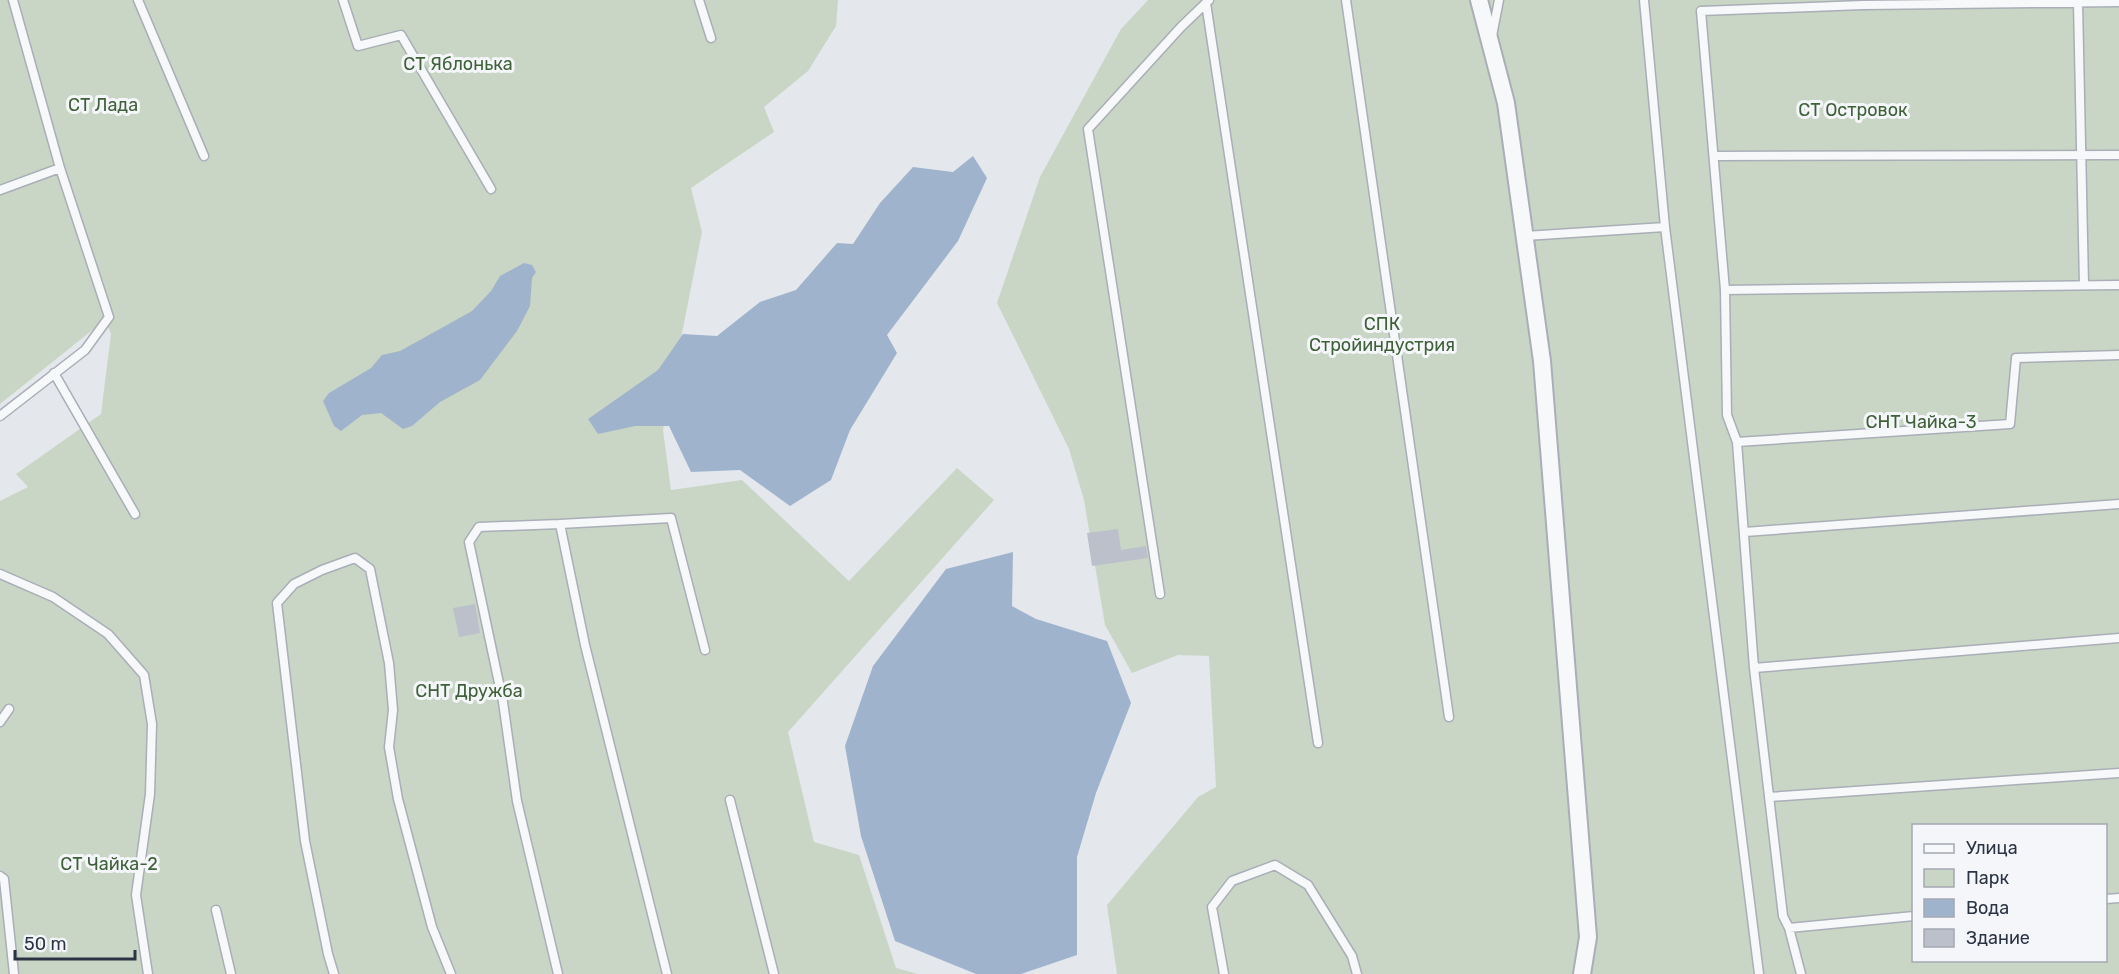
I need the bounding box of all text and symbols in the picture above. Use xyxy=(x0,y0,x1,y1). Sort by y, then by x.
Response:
park label: СТ Яблонька xyxy=(403,53,513,75)
park label: СТ Лада xyxy=(68,94,138,116)
park label: СТ Островок xyxy=(1798,99,1908,121)
park label: СПК Стройиндустрия xyxy=(1309,313,1455,356)
park label: СНТ Чайка-3 xyxy=(1865,411,1977,433)
park label: СНТ Дружба xyxy=(415,680,523,702)
legend xyxy=(1912,824,2107,962)
text: Улица xyxy=(1966,837,2018,859)
park label: СТ Чайка-2 xyxy=(60,853,158,875)
text: Парк xyxy=(1966,867,2010,889)
text: Вода xyxy=(1966,897,2009,919)
scale bar xyxy=(15,923,135,961)
text: Здание xyxy=(1966,927,2030,949)
text: 50 m xyxy=(24,933,67,955)

